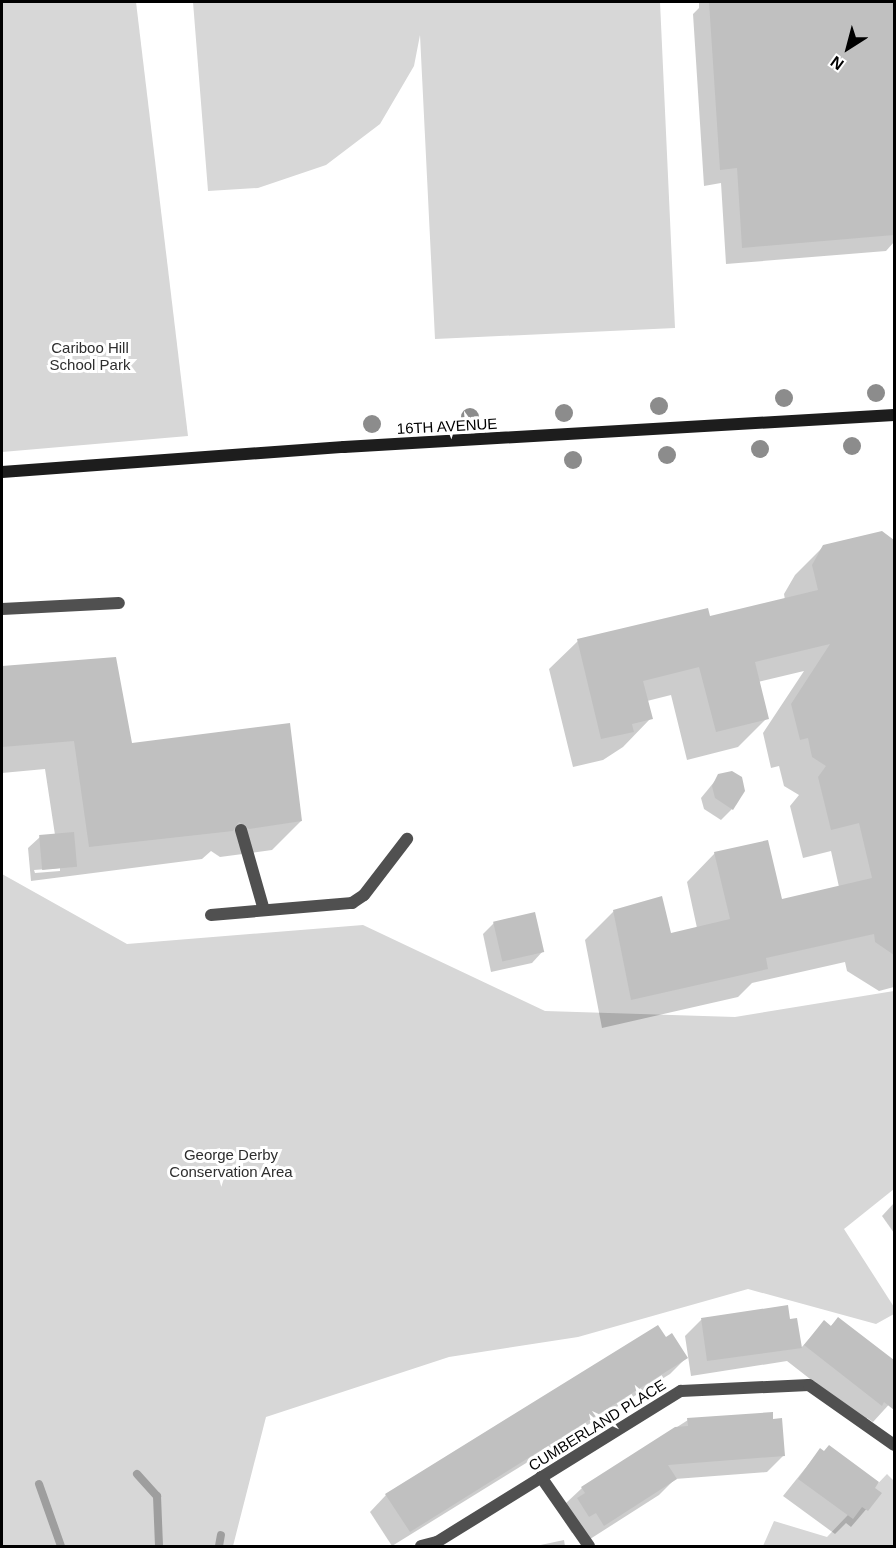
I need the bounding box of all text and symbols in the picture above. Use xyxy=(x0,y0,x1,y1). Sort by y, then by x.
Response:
north arrow xyxy=(818,18,878,78)
text: N xyxy=(827,53,847,73)
park label: Cariboo Hill School Park xyxy=(50,338,130,373)
street label: 16TH AVENUE xyxy=(396,414,498,438)
park label: George Derby Conservation Area xyxy=(169,1145,293,1180)
street label: CUMBERLAND PLACE xyxy=(525,1375,669,1475)

